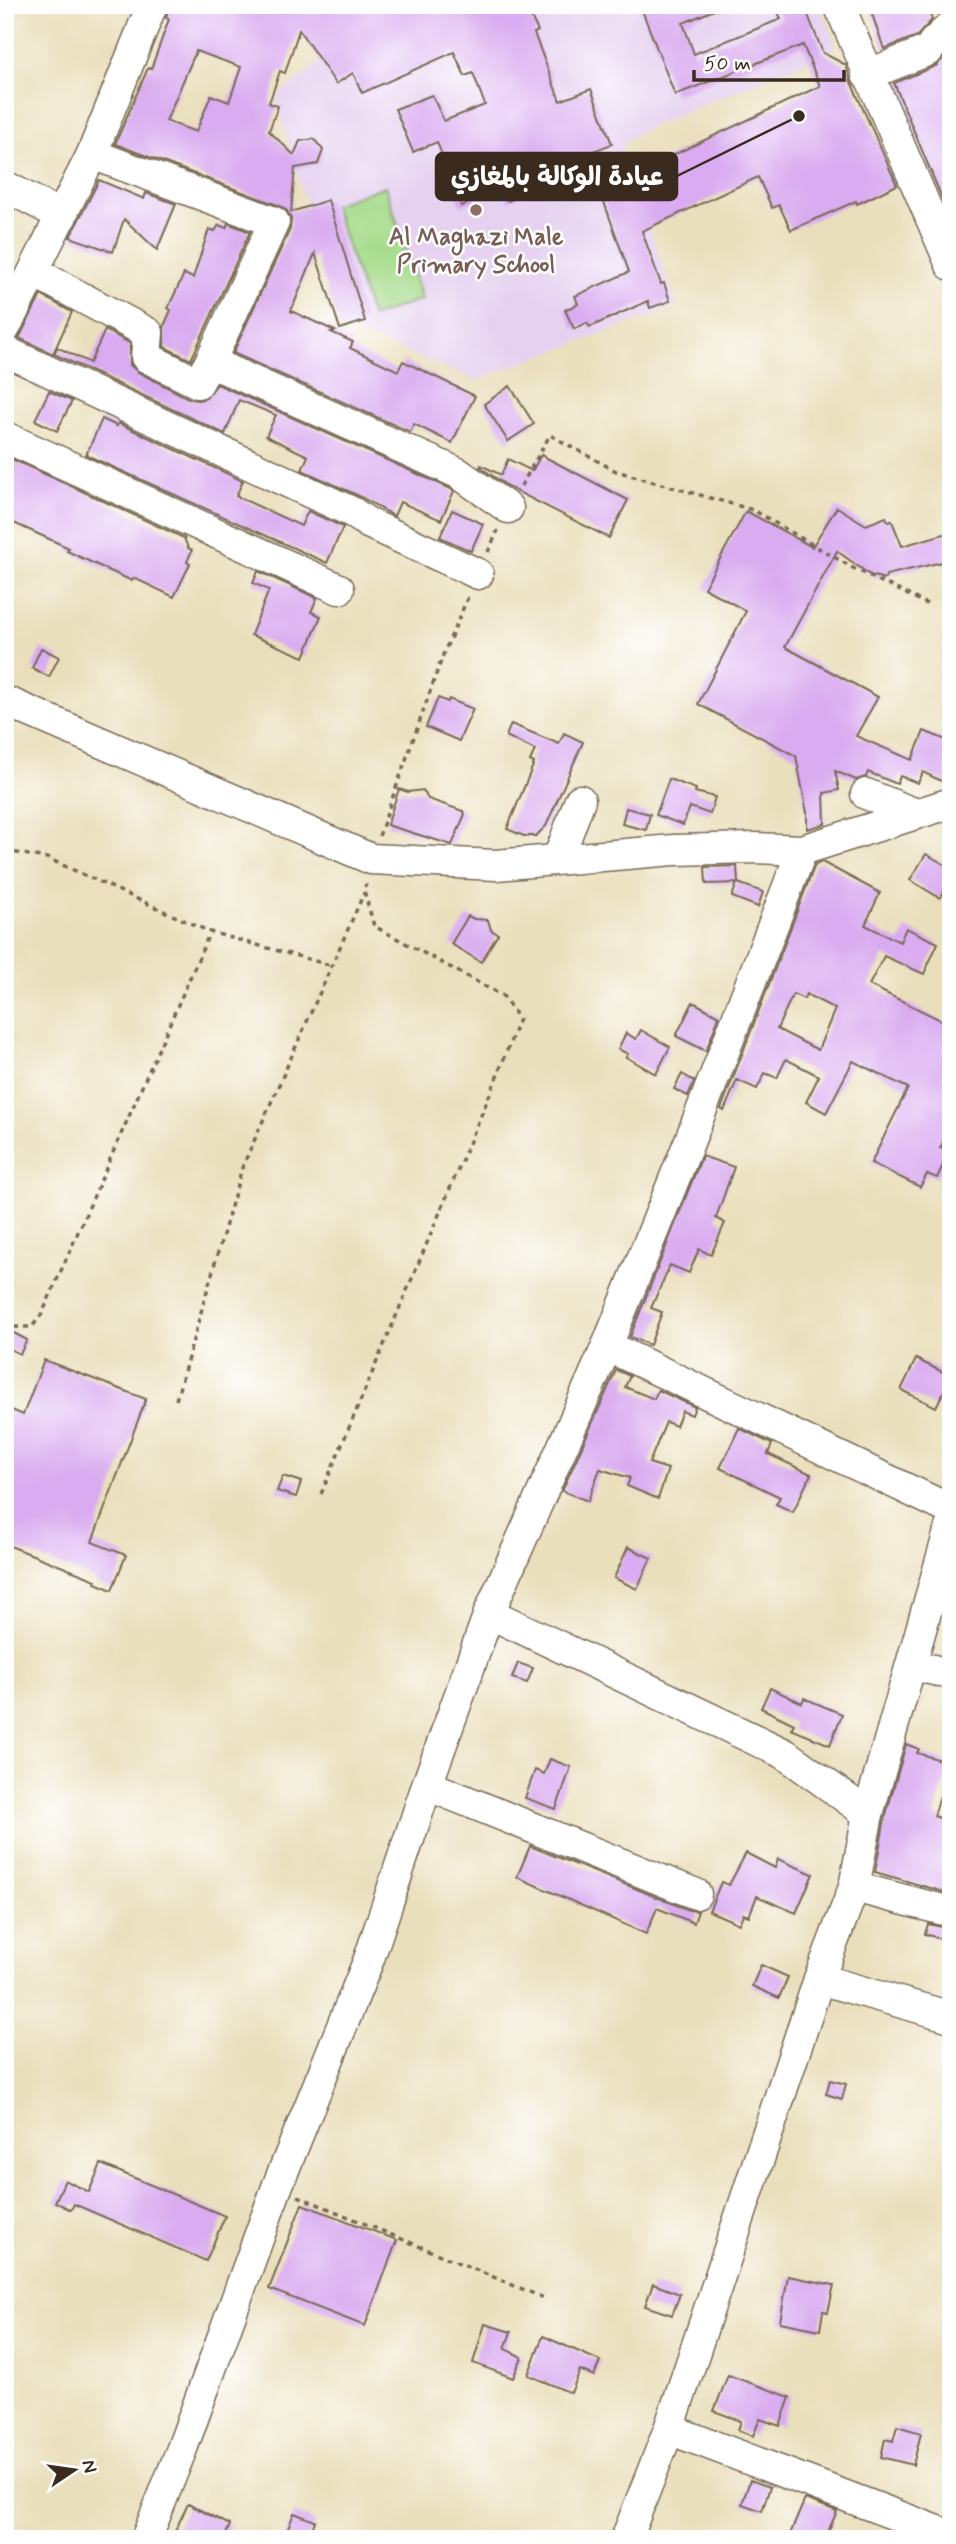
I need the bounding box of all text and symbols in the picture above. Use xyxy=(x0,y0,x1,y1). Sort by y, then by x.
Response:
scale bar xyxy=(694,38,844,82)
text: 50 m xyxy=(704,50,751,78)
callout: عيادة الوكالة بالمغازي xyxy=(436,153,677,200)
text: عيادة الوكالة بالمغازي xyxy=(451,161,663,195)
marker: Al Maghazi Male Primary School xyxy=(468,202,484,218)
place label: Al Maghazi Male Primary School xyxy=(389,222,564,281)
north arrow xyxy=(38,2436,108,2506)
text: N xyxy=(75,2458,103,2475)

